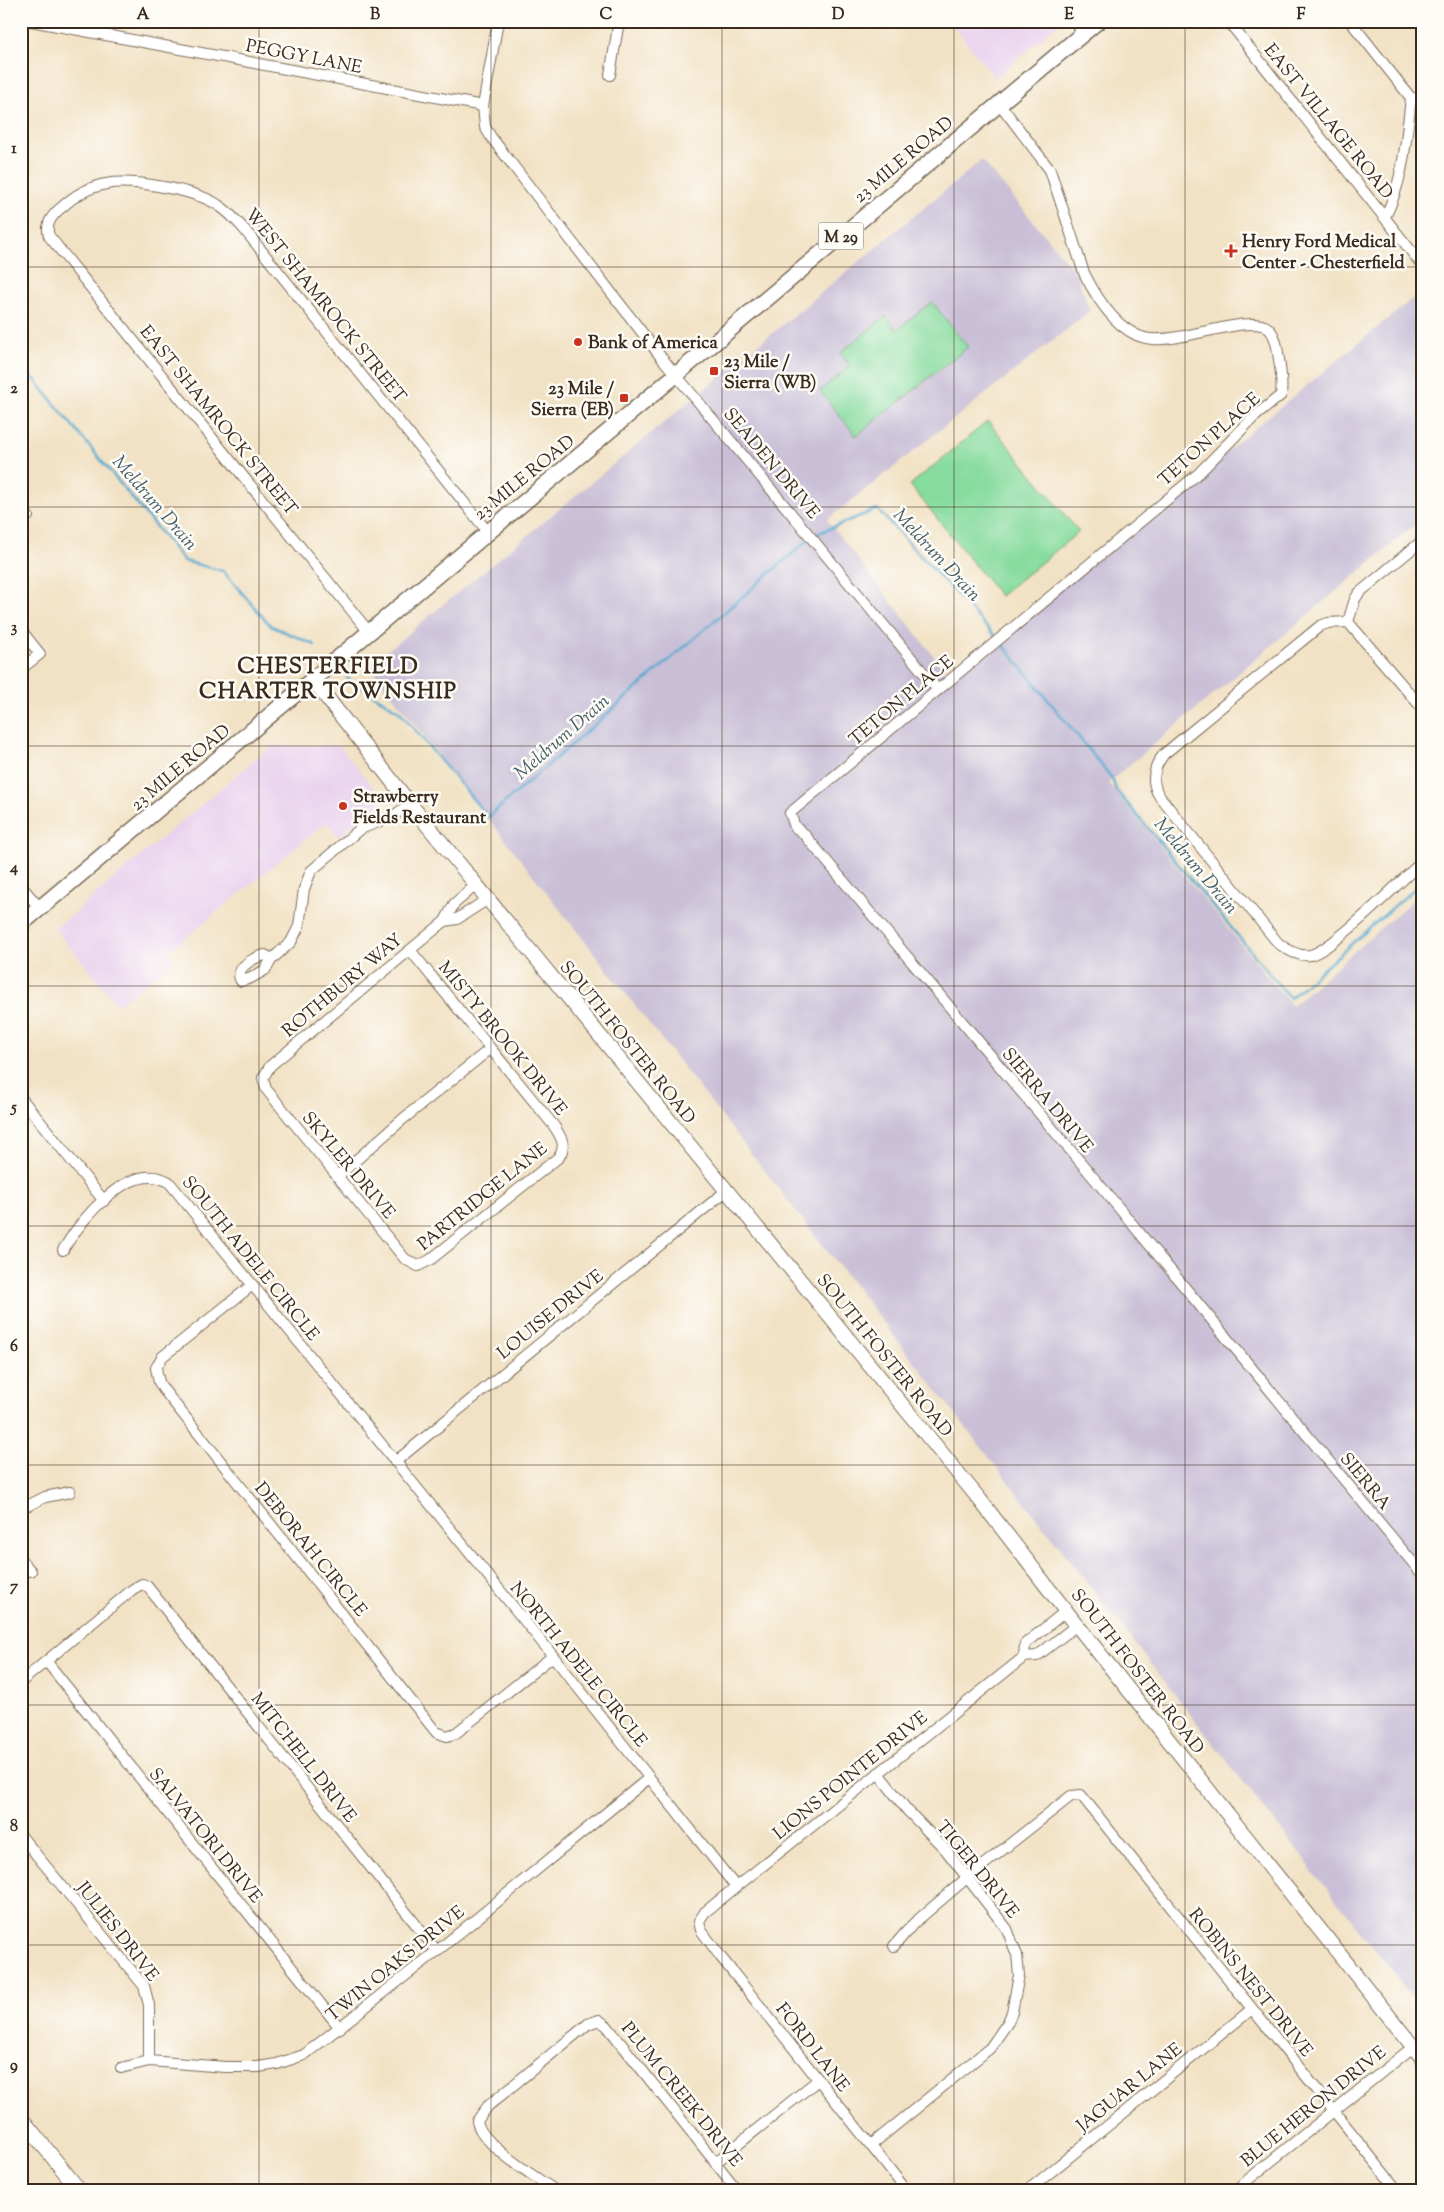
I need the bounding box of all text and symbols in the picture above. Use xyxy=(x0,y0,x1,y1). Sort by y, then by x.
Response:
text: A xyxy=(137,4,150,27)
text: B xyxy=(370,4,380,27)
text: C xyxy=(600,4,613,27)
text: D xyxy=(832,4,845,27)
text: E xyxy=(1064,4,1074,27)
text: F xyxy=(1297,4,1306,27)
street label: PEGGY LANE xyxy=(243,34,364,82)
street label: EAST VILLAGE ROAD xyxy=(1256,39,1398,206)
street label: 23 MILE ROAD xyxy=(849,111,960,210)
text: 1 xyxy=(11,138,17,161)
street label: WEST SHAMROCK STREET xyxy=(238,203,412,410)
road number: M 29 xyxy=(818,222,864,250)
place label: Henry Ford Medical Center - Chesterfield xyxy=(1242,230,1405,277)
marker: Henry Ford Medical Center - Chesterfield xyxy=(1224,244,1238,258)
street label: EAST SHAMROCK STREET xyxy=(132,320,303,522)
place label: Bank of America xyxy=(588,331,718,357)
marker: Bank of America xyxy=(572,336,584,348)
place label: 23 Mile / Sierra (WB) xyxy=(724,350,816,397)
marker: 23 Mile / Sierra (WB) xyxy=(708,365,720,377)
place label: 23 Mile / Sierra (EB) xyxy=(531,377,614,424)
text: 2 xyxy=(10,378,18,401)
street label: TETON PLACE xyxy=(1153,387,1267,494)
marker: 23 Mile / Sierra (EB) xyxy=(618,392,630,404)
street label: SEADEN DRIVE xyxy=(716,403,825,526)
street label: 23 MILE ROAD xyxy=(469,430,581,527)
water label: Meldrum Drain xyxy=(105,450,203,557)
water label: Meldrum Drain xyxy=(886,503,987,608)
text: 3 xyxy=(11,617,18,640)
street label: TETON PLACE xyxy=(844,650,960,753)
district label: CHESTERFIELD CHARTER TOWNSHIP xyxy=(199,652,457,709)
water label: Meldrum Drain xyxy=(509,689,616,787)
street label: 23 MILE ROAD xyxy=(126,719,237,818)
place label: Strawberry Fields Restaurant xyxy=(353,785,487,832)
marker: Strawberry Fields Restaurant xyxy=(337,800,349,812)
water label: Meldrum Drain xyxy=(1147,812,1244,921)
text: 4 xyxy=(9,857,18,880)
street label: ROTHBURY WAY xyxy=(277,928,409,1045)
street label: MISTY BROOK DRIVE xyxy=(431,956,572,1122)
street label: SOUTH FOSTER ROAD xyxy=(552,956,701,1131)
street label: SIERRA DRIVE xyxy=(995,1043,1098,1160)
text: 5 xyxy=(9,1097,17,1120)
street label: SKYLER DRIVE xyxy=(295,1107,400,1226)
street label: PARTRIDGE LANE xyxy=(413,1137,554,1258)
street label: SOUTH ADELE CIRCLE xyxy=(175,1171,324,1348)
street label: LOUISE DRIVE xyxy=(492,1264,610,1367)
street label: SOUTH FOSTER ROAD xyxy=(809,1269,958,1444)
text: 6 xyxy=(10,1336,18,1359)
street label: SIERRA xyxy=(1333,1448,1397,1517)
street label: DEBORAH CIRCLE xyxy=(247,1477,372,1623)
text: 7 xyxy=(10,1576,19,1599)
street label: NORTH ADELE CIRCLE xyxy=(502,1577,653,1754)
street label: SOUTH FOSTER ROAD xyxy=(1064,1584,1209,1760)
street label: MITCHELL DRIVE xyxy=(243,1688,362,1829)
street label: LIONS POINTE DRIVE xyxy=(768,1706,934,1847)
street label: SALVATORI DRIVE xyxy=(142,1763,267,1910)
text: 8 xyxy=(10,1816,18,1839)
street label: TIGER DRIVE xyxy=(929,1816,1024,1925)
street label: JULIES DRIVE xyxy=(68,1876,164,1988)
street label: TWIN OAKS DRIVE xyxy=(321,1900,471,2029)
street label: ROBINS NEST DRIVE xyxy=(1181,1903,1318,2063)
street label: FORD LANE xyxy=(768,1998,855,2099)
street label: PLUM CREEK DRIVE xyxy=(614,2017,747,2174)
street label: JAGUAR LANE xyxy=(1071,2038,1189,2140)
street label: BLUE HERON DRIVE xyxy=(1236,2041,1393,2174)
text: 9 xyxy=(10,2055,18,2078)

